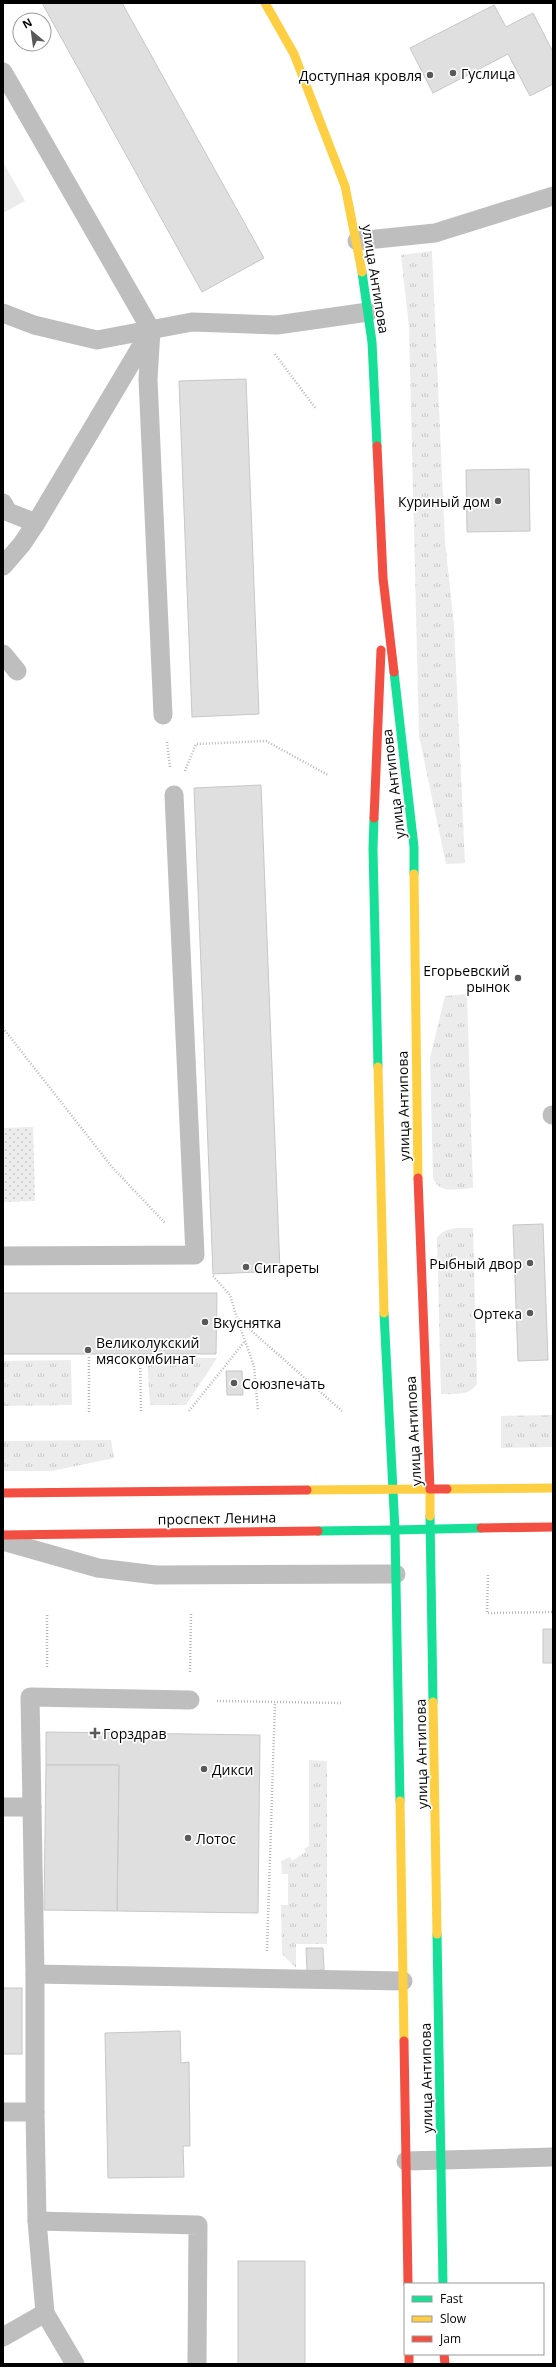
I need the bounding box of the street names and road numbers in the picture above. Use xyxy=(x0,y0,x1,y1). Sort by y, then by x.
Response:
street label: улица Антипова xyxy=(358,223,394,335)
street label: улица Антипова xyxy=(377,728,409,840)
street label: улица Антипова xyxy=(393,1051,413,1161)
street label: улица Антипова xyxy=(401,1375,425,1487)
street label: проспект Ленина xyxy=(158,1507,276,1529)
street label: улица Антипова xyxy=(411,1699,431,1809)
street label: улица Антипова xyxy=(416,2023,436,2133)

